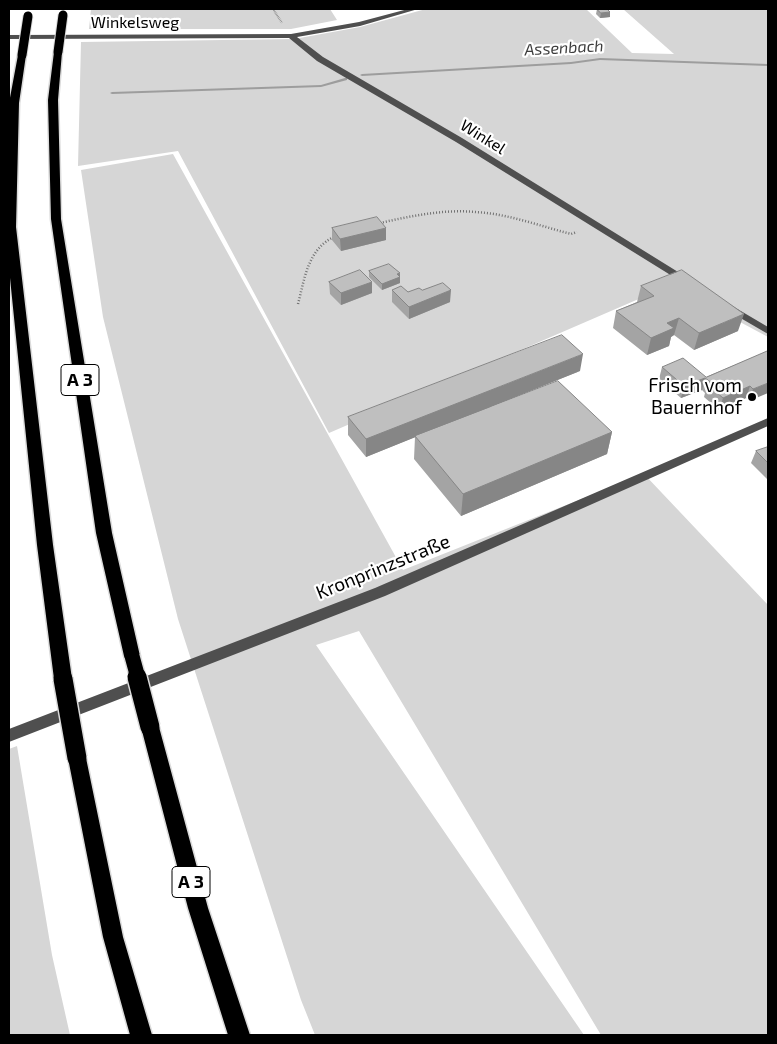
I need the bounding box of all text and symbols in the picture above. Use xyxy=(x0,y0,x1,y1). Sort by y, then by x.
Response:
street label: Winkelsweg xyxy=(91,13,179,33)
water label: Assenbach xyxy=(524,36,604,60)
street label: Winkel xyxy=(457,116,509,158)
road number: A 3 xyxy=(61,364,99,396)
place label: Frisch vom Bauernhof xyxy=(648,375,742,419)
marker: Frisch vom Bauernhof xyxy=(746,391,758,403)
street label: Kronprinzstraße xyxy=(313,530,453,604)
road number: A 3 xyxy=(172,866,210,898)

